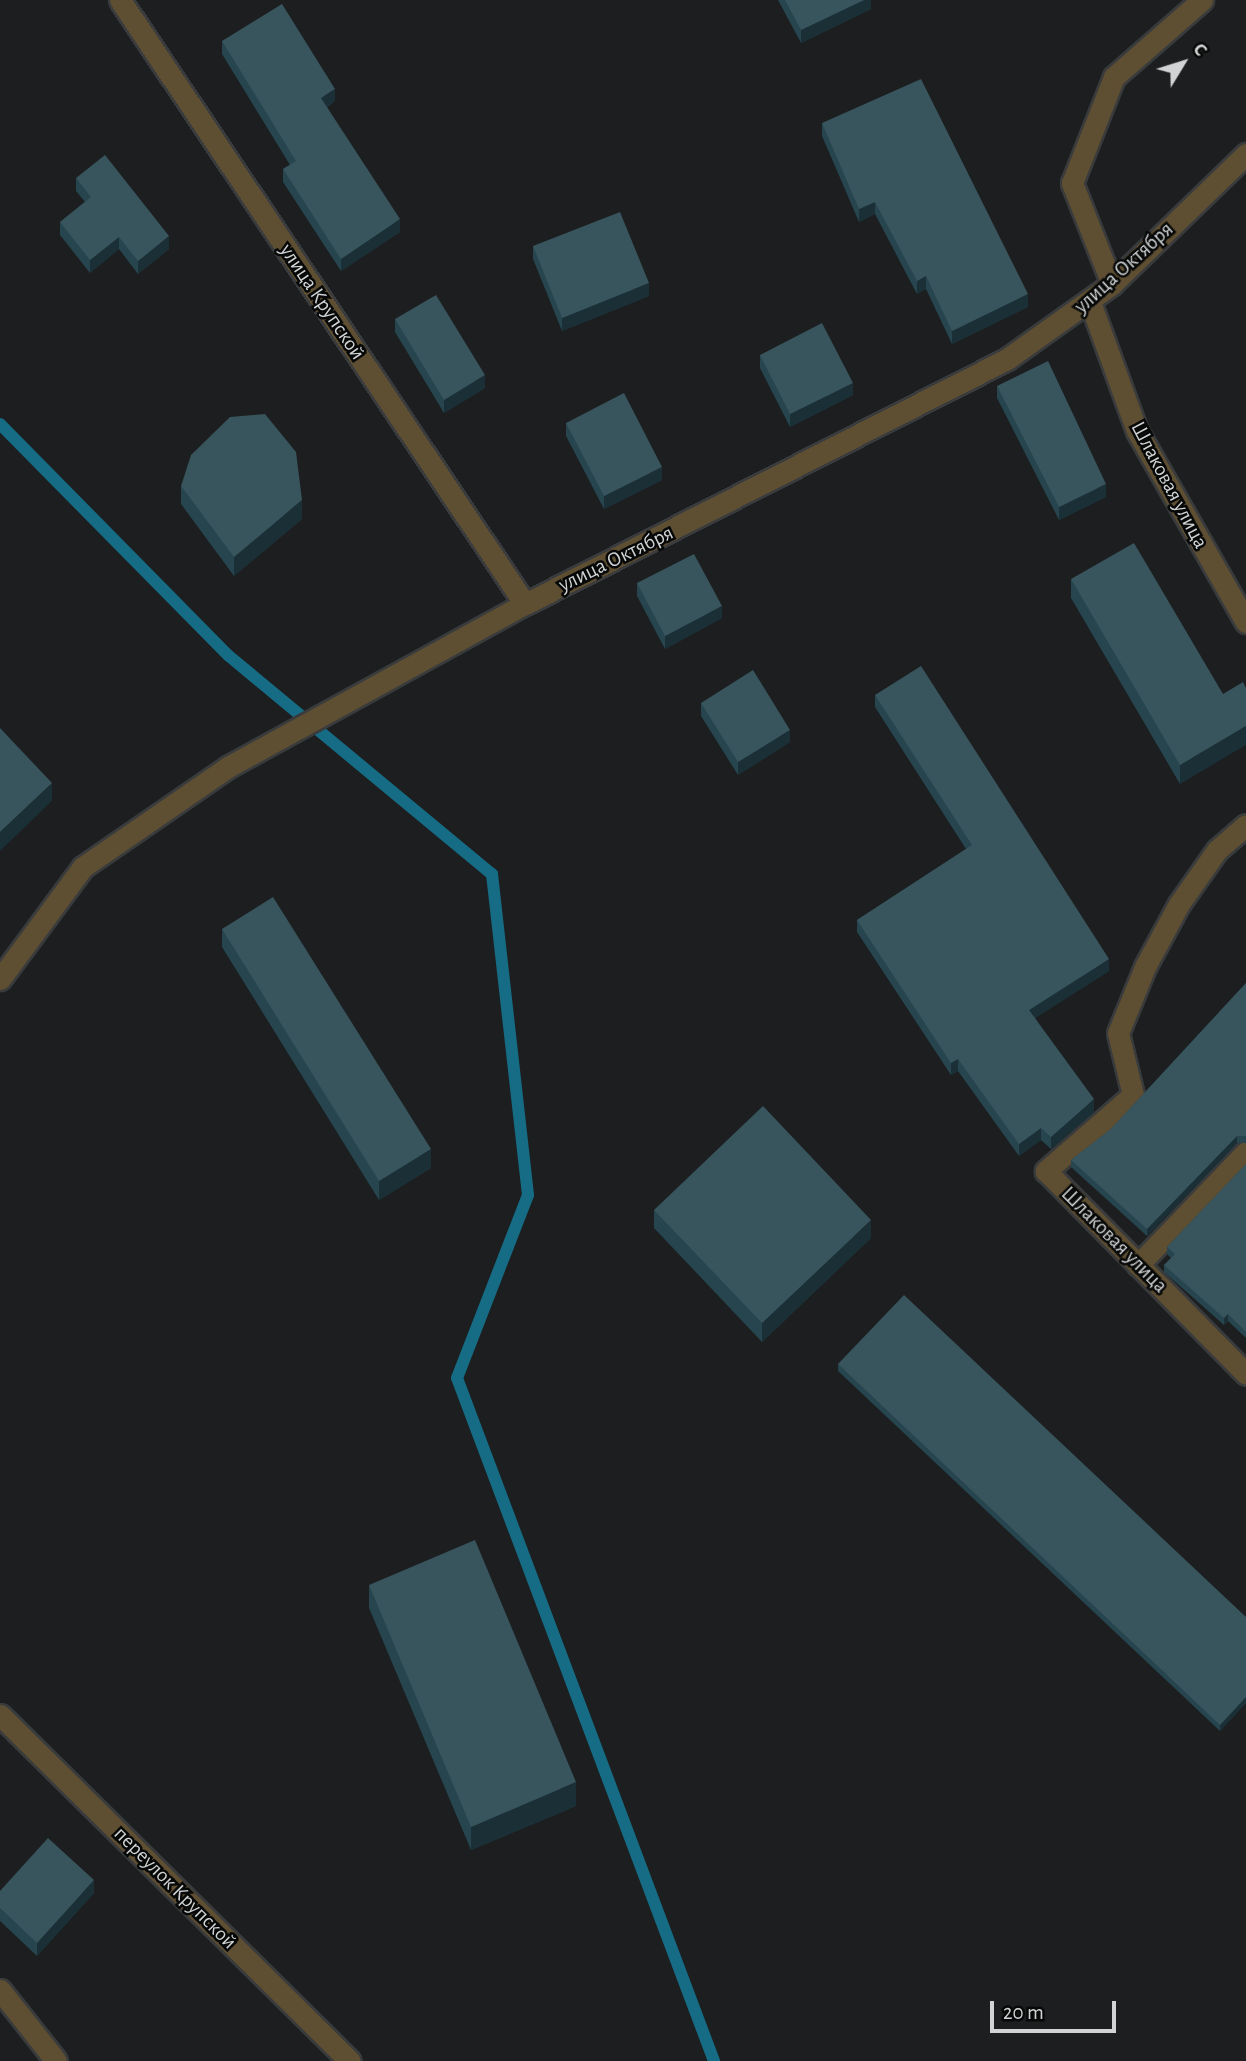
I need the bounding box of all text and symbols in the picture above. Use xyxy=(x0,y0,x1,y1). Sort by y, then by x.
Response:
north arrow xyxy=(1148,28,1218,98)
text: С xyxy=(1189,40,1211,60)
street label: улица Октября xyxy=(1069,217,1179,319)
street label: улица Крупской xyxy=(274,239,370,365)
street label: Шлаковая улица xyxy=(1125,417,1213,553)
street label: улица Октября xyxy=(555,520,677,598)
street label: Шлаковая улица xyxy=(1055,1181,1173,1299)
street label: переулок Крупской xyxy=(108,1821,242,1955)
scale bar xyxy=(994,1988,1120,2032)
text: 20 m xyxy=(1003,2002,1044,2023)

